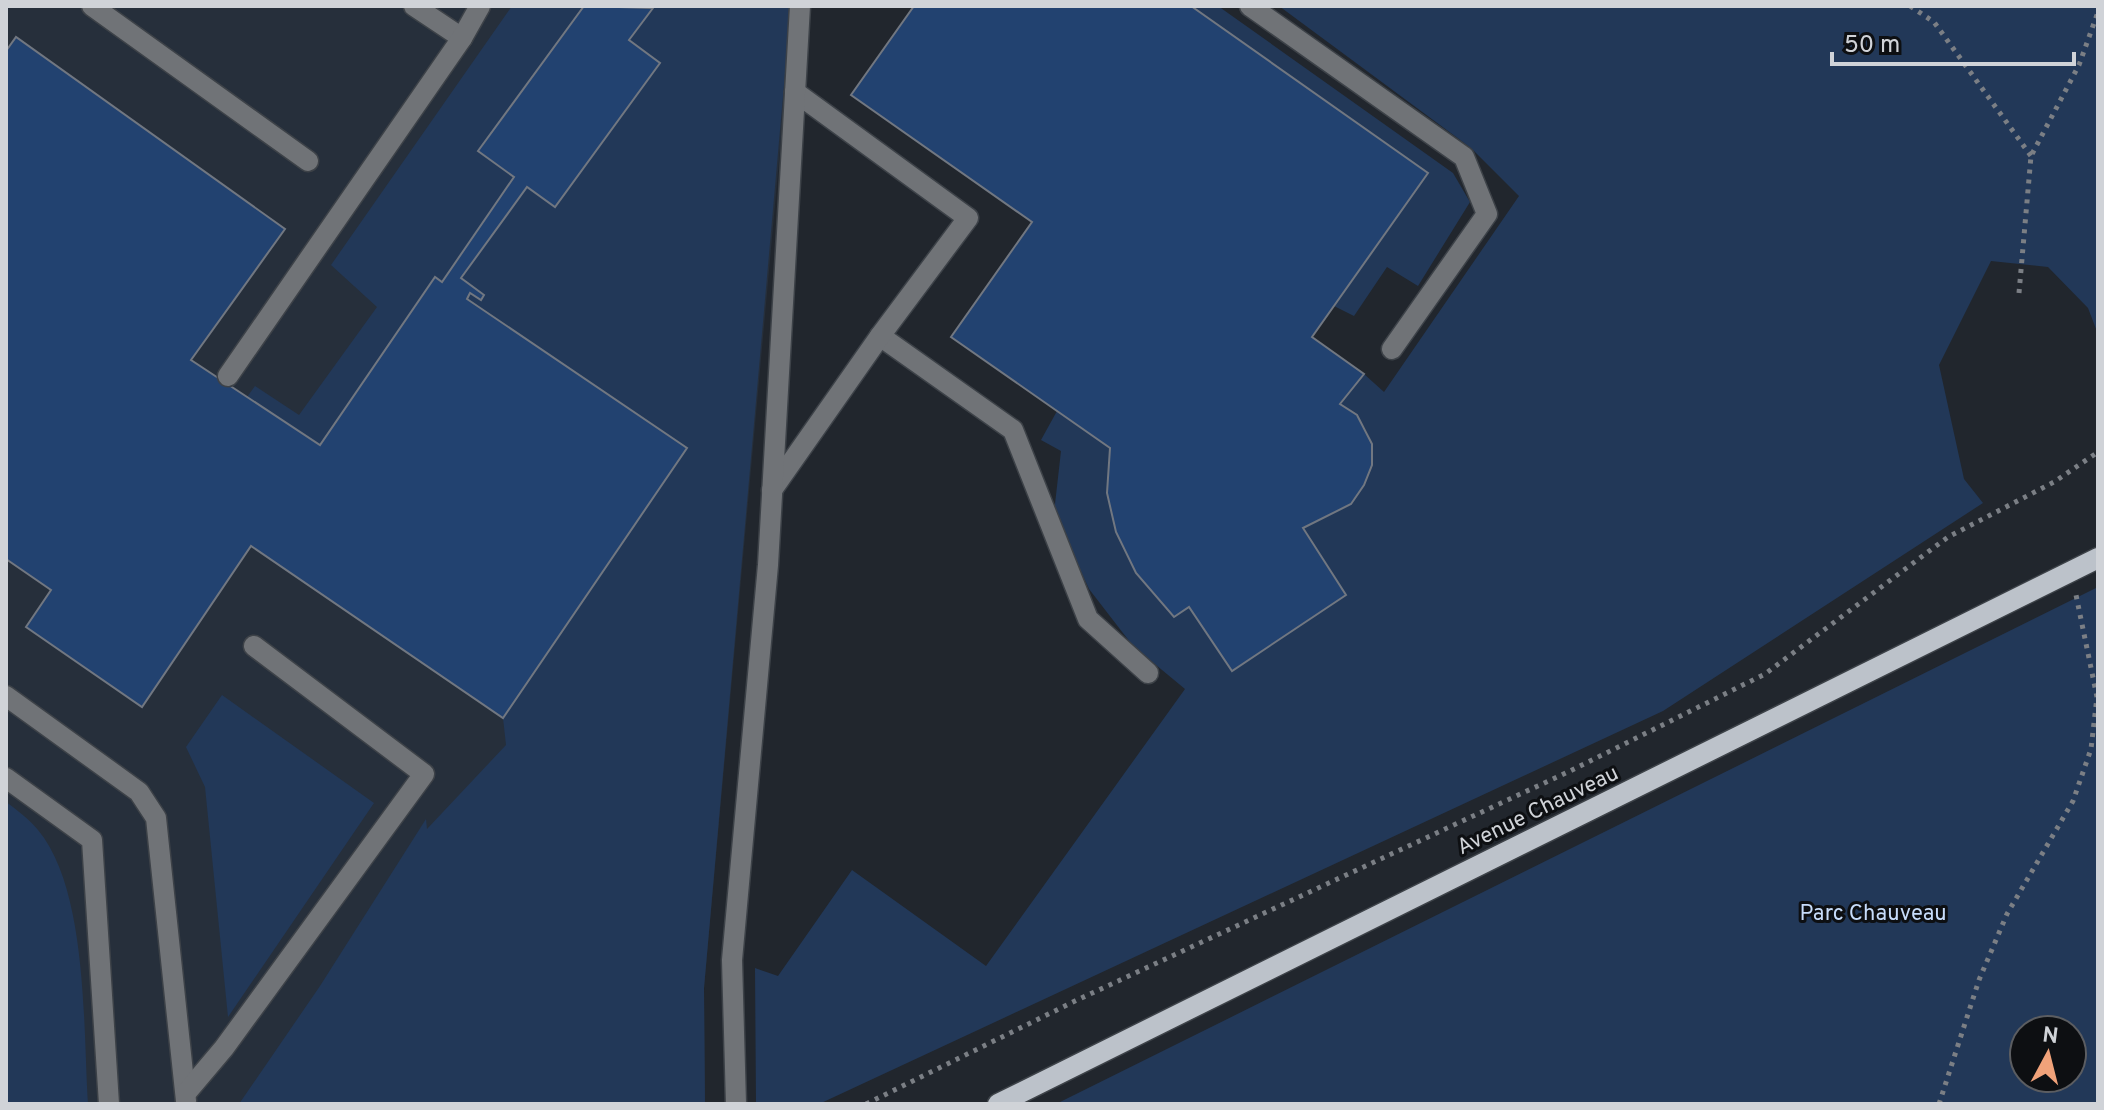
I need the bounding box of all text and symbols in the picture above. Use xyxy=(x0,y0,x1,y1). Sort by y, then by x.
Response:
scale bar xyxy=(1832,16,2074,66)
text: 50 m xyxy=(1844,31,1900,61)
street label: Avenue Chauveau xyxy=(1453,760,1623,862)
park label: Parc Chauveau xyxy=(1799,901,1947,928)
north arrow xyxy=(2008,1014,2088,1094)
text: N xyxy=(2041,1022,2060,1051)

